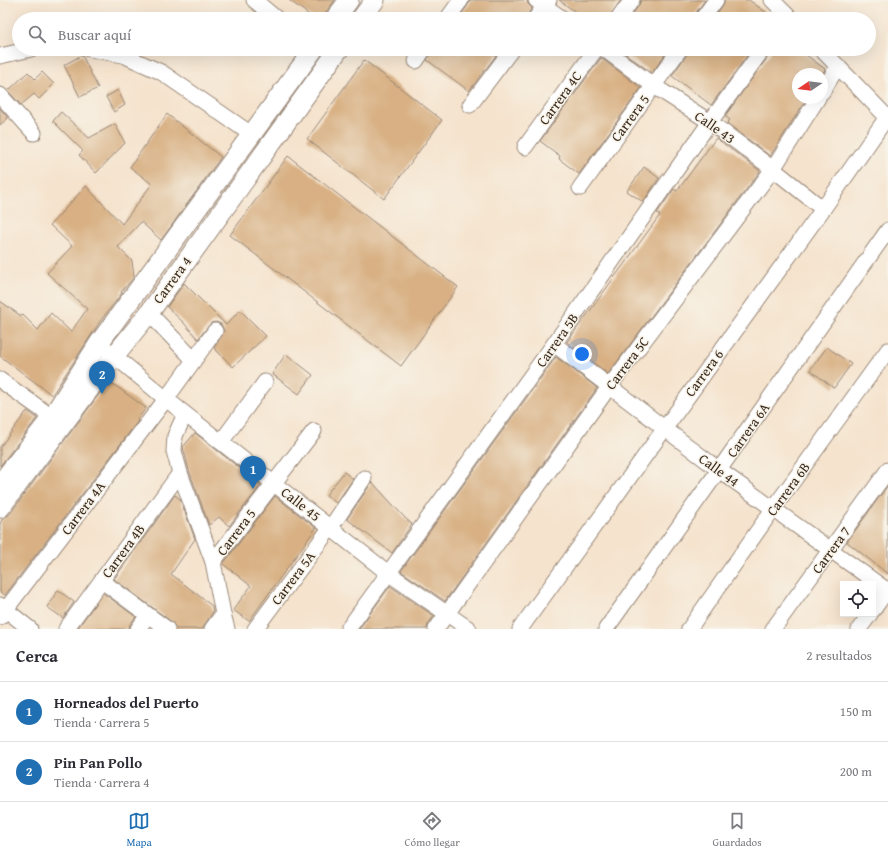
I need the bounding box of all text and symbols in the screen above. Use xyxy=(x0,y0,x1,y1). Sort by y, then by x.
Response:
search box xyxy=(12,12,876,56)
icon: search xyxy=(26,23,48,45)
text: Buscar aquí xyxy=(58,24,131,45)
street label: Carrera 4C xyxy=(534,67,586,129)
north arrow xyxy=(792,68,828,104)
street label: Carrera 5 xyxy=(606,90,654,146)
street label: Calle 43 xyxy=(691,106,739,148)
street label: Carrera 4 xyxy=(148,252,196,308)
street label: Carrera 5B xyxy=(531,309,583,371)
street label: Carrera 5C xyxy=(600,332,654,394)
your location xyxy=(572,344,592,364)
street label: Carrera 6 xyxy=(680,345,728,401)
pin: 2 xyxy=(89,361,115,394)
street label: Carrera 6A xyxy=(722,398,774,461)
street label: Calle 44 xyxy=(695,449,743,492)
pin: 1 xyxy=(240,456,266,489)
street label: Carrera 6B xyxy=(762,458,814,520)
street label: Carrera 4A xyxy=(56,477,110,539)
street label: Calle 45 xyxy=(277,482,325,526)
street label: Carrera 5 xyxy=(212,504,260,560)
street label: Carrera 4B xyxy=(97,520,149,582)
street label: Carrera 7 xyxy=(807,522,855,578)
street label: Carrera 5A xyxy=(266,547,320,609)
map controls xyxy=(840,581,876,617)
button: locate xyxy=(840,581,876,617)
text: Cerca xyxy=(16,643,58,668)
text: 2 resultados xyxy=(806,646,872,665)
text: Horneados del Puerto xyxy=(54,692,199,713)
text: 1 xyxy=(26,702,32,721)
text: 150 m xyxy=(840,702,872,721)
text: Tienda · Carrera 5 xyxy=(54,713,150,732)
text: Pin Pan Pollo xyxy=(54,752,142,773)
text: 2 xyxy=(26,762,32,781)
text: 200 m xyxy=(840,762,872,781)
text: Tienda · Carrera 4 xyxy=(54,773,150,792)
tab: Mapa xyxy=(126,810,152,850)
tab: Cómo llegar xyxy=(405,810,460,850)
tab: Guardados xyxy=(713,810,762,850)

